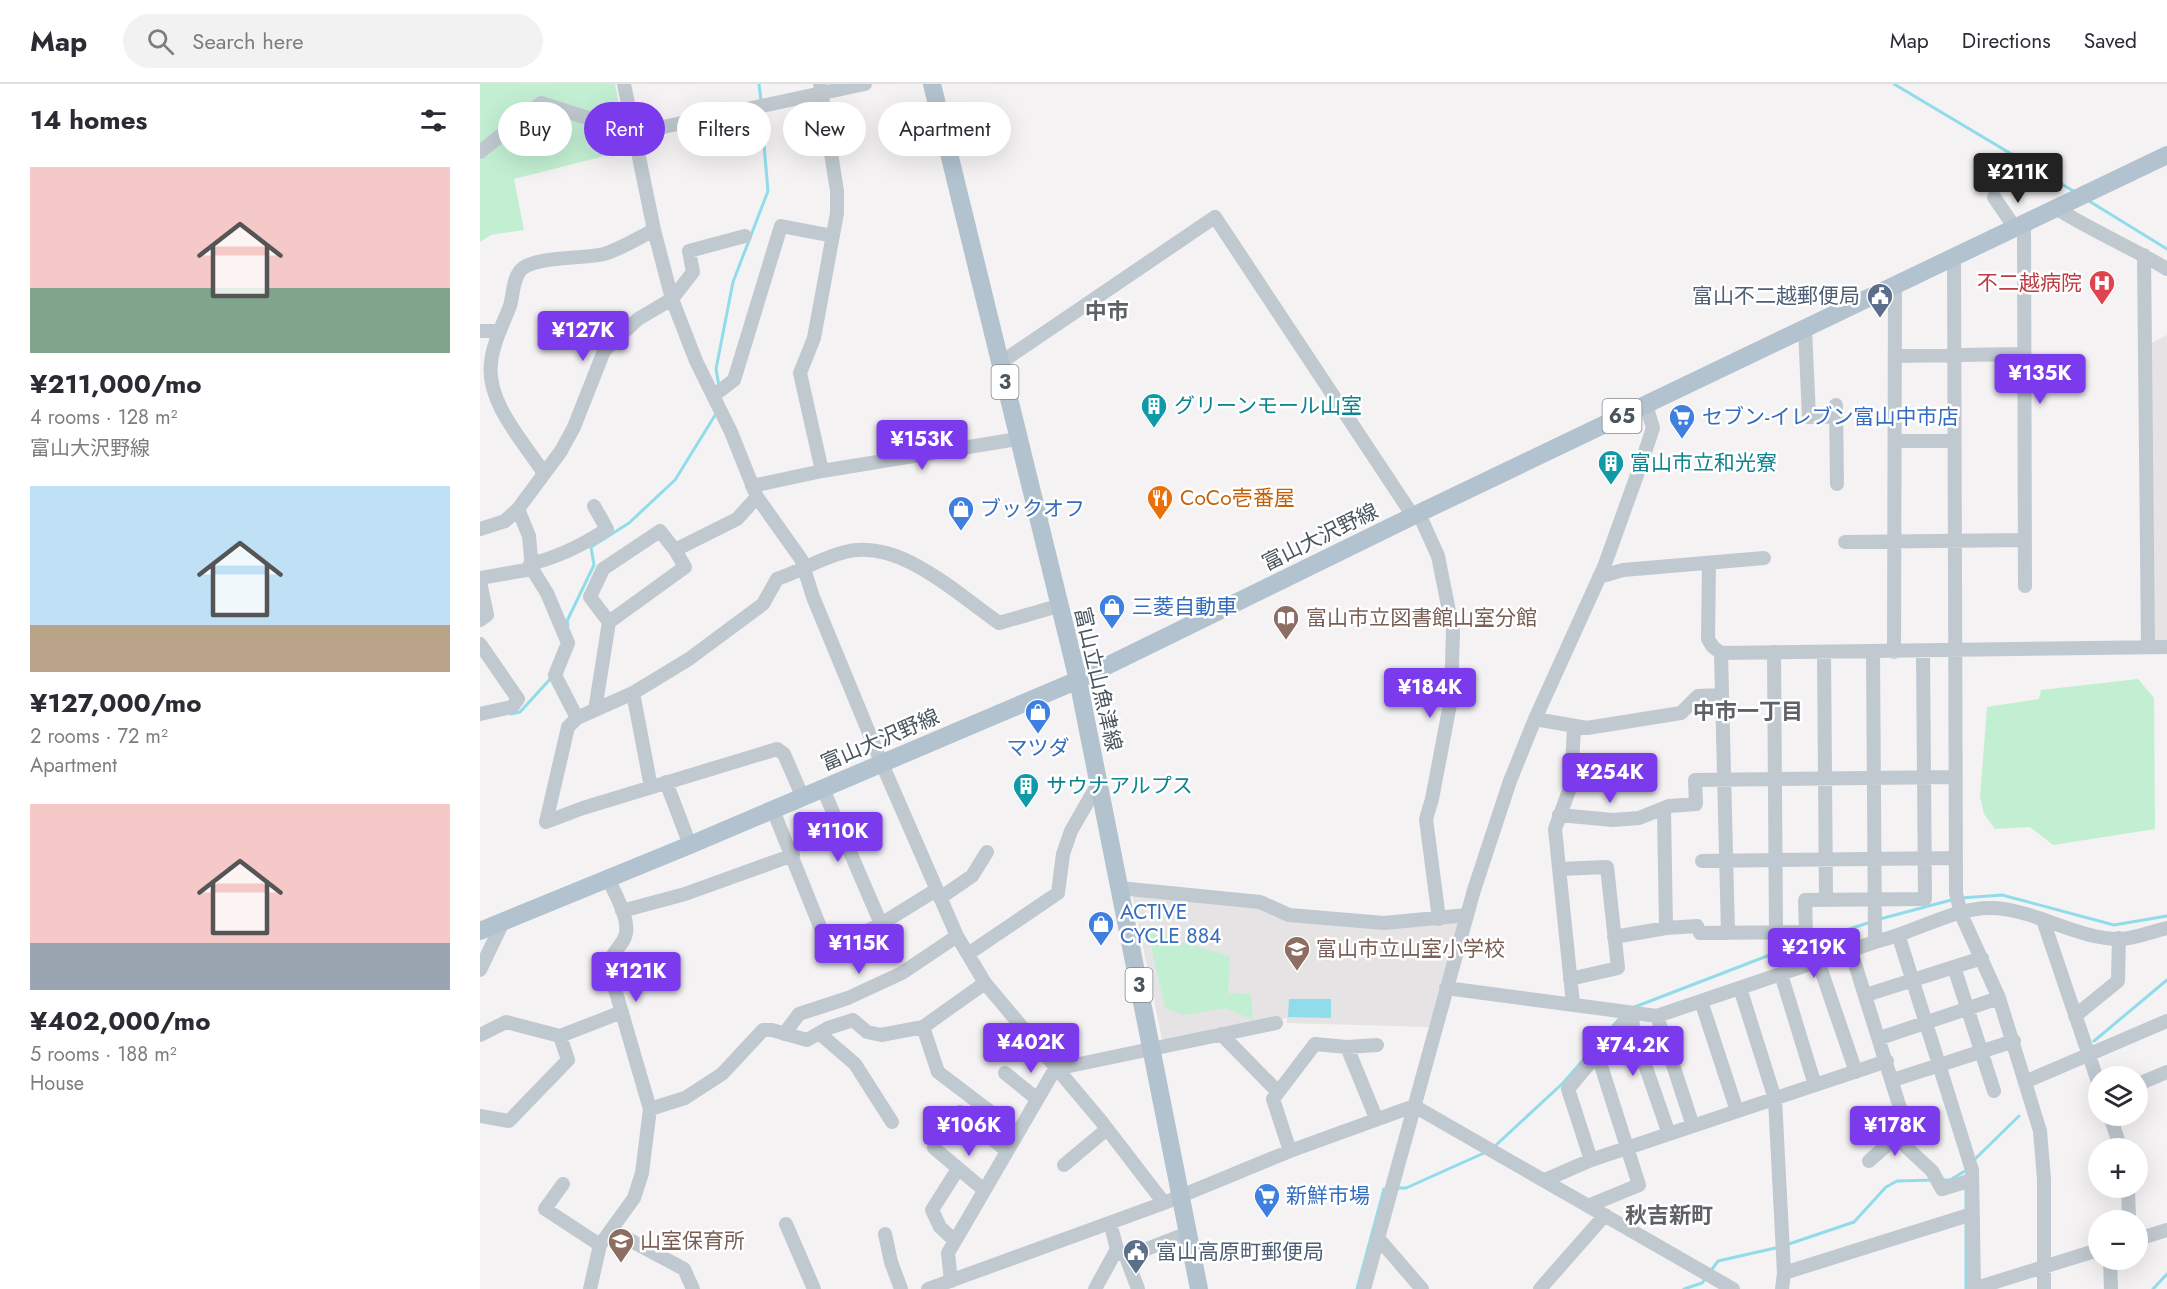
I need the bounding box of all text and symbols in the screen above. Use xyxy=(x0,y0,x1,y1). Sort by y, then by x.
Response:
search box xyxy=(123,14,543,68)
text: Map xyxy=(30,21,87,62)
icon: search xyxy=(144,25,177,58)
text: Search here xyxy=(192,25,304,57)
text: Map xyxy=(1890,26,1929,56)
text: Directions xyxy=(1962,26,2051,56)
text: Saved xyxy=(2084,26,2137,56)
text: 14 homes xyxy=(30,101,147,139)
chip: Buy xyxy=(498,102,572,156)
chip: Rent xyxy=(584,102,665,156)
chip: Filters xyxy=(677,102,771,156)
chip: New xyxy=(783,102,866,156)
chip: Apartment xyxy=(878,102,1011,156)
icon: filters xyxy=(417,104,450,137)
pin: ¥211K xyxy=(1976,153,2060,204)
text: ¥211K xyxy=(1988,158,2048,187)
icon: home xyxy=(186,206,294,314)
place label: 不二越病院 xyxy=(1977,268,2082,298)
hospital icon: 不二越病院 xyxy=(2087,268,2117,306)
place label: 富山不二越郵便局 xyxy=(1692,281,1860,311)
public building icon: 富山不二越郵便局 xyxy=(1865,281,1895,319)
district label: 中市 xyxy=(1085,295,1129,327)
pin: ¥127K xyxy=(541,311,625,362)
text: ¥127K xyxy=(552,316,614,345)
pin: ¥135K xyxy=(1998,354,2082,405)
text: ¥135K xyxy=(2009,359,2071,388)
text: ¥211,000/mo xyxy=(30,365,202,403)
road number: 3 xyxy=(992,365,1018,399)
building icon: グリーンモール山室 xyxy=(1139,391,1169,429)
place label: グリーンモール山室 xyxy=(1174,391,1362,421)
road number: 65 xyxy=(1602,399,1642,433)
supermarket icon: セブン-イレブン富山中市店 xyxy=(1667,402,1697,440)
place label: セブン-イレブン富山中市店 xyxy=(1702,402,1958,432)
text: 4 rooms · 128 m² xyxy=(30,403,178,432)
pin: ¥153K xyxy=(880,420,964,471)
text: ¥153K xyxy=(891,425,953,454)
text: 富山大沢野線 xyxy=(30,434,150,463)
building icon: 富山市立和光寮 xyxy=(1596,448,1626,486)
place label: 富山市立和光寮 xyxy=(1630,448,1777,478)
restaurant icon: CoCo壱番屋 xyxy=(1145,483,1175,521)
place label: CoCo壱番屋 xyxy=(1180,483,1295,513)
shop icon: ブックオフ xyxy=(946,494,976,532)
place label: ブックオフ xyxy=(980,494,1085,524)
street label: 富山大沢野線 xyxy=(1257,496,1383,578)
icon: home xyxy=(186,525,294,633)
shop icon: 三菱自動車 xyxy=(1097,592,1127,630)
place label: 三菱自動車 xyxy=(1132,592,1237,622)
library icon: 富山市立図書館山室分館 xyxy=(1271,603,1301,641)
place label: 富山市立図書館山室分館 xyxy=(1306,603,1537,633)
street label: 富山立山魚津線 xyxy=(1067,604,1129,754)
pin: ¥184K xyxy=(1388,668,1472,719)
text: ¥184K xyxy=(1398,673,1462,702)
text: ¥127,000/mo xyxy=(30,684,201,722)
district label: 中市一丁目 xyxy=(1693,695,1803,727)
shop icon: マツダ xyxy=(1023,697,1053,735)
street label: 富山大沢野線 xyxy=(816,702,944,778)
text: 2 rooms · 72 m² xyxy=(30,722,168,751)
place label: マツダ xyxy=(1007,733,1070,763)
text: Apartment xyxy=(30,751,117,780)
pin: ¥254K xyxy=(1568,753,1652,804)
text: ¥254K xyxy=(1576,758,1644,787)
building icon: サウナアルプス xyxy=(1011,771,1041,809)
place label: サウナアルプス xyxy=(1046,771,1193,801)
pin: ¥110K xyxy=(796,812,880,863)
text: ¥110K xyxy=(808,817,868,846)
icon: home xyxy=(186,843,294,951)
place label: ACTIVE CYCLE 884 xyxy=(1120,897,1221,951)
shop icon: ACTIVE CYCLE 884 xyxy=(1086,909,1116,947)
pin: ¥115K xyxy=(817,924,901,975)
pin: ¥219K xyxy=(1772,928,1856,979)
text: ¥115K xyxy=(829,929,889,958)
text: ¥219K xyxy=(1782,933,1846,962)
school or university icon: 富山市立山室小学校 xyxy=(1282,934,1312,972)
place label: 富山市立山室小学校 xyxy=(1316,934,1505,964)
pin: ¥121K xyxy=(594,952,678,1003)
text: ¥121K xyxy=(606,957,666,986)
road number: 3 xyxy=(1126,968,1152,1002)
text: ¥402,000/mo xyxy=(30,1002,211,1040)
pin: ¥402K xyxy=(989,1023,1073,1074)
pin: ¥74.2K xyxy=(1584,1026,1682,1077)
text: ¥402K xyxy=(997,1028,1065,1057)
text: ¥74.2K xyxy=(1597,1031,1669,1060)
text: 5 rooms · 188 m² xyxy=(30,1040,177,1069)
map controls xyxy=(2088,1066,2148,1270)
button: layers xyxy=(2088,1066,2148,1126)
text: House xyxy=(30,1069,84,1098)
pin: ¥106K xyxy=(927,1106,1011,1157)
pin: ¥178K xyxy=(1853,1106,1937,1157)
text: ¥106K xyxy=(937,1111,1001,1140)
text: ¥178K xyxy=(1864,1111,1926,1140)
button: + xyxy=(2088,1138,2148,1198)
supermarket icon: 新鮮市場 xyxy=(1252,1181,1282,1219)
place label: 新鮮市場 xyxy=(1286,1181,1370,1211)
district label: 秋吉新町 xyxy=(1625,1199,1713,1231)
button: − xyxy=(2088,1210,2148,1270)
school or university icon: 山室保育所 xyxy=(606,1226,636,1264)
place label: 山室保育所 xyxy=(640,1226,745,1256)
public building icon: 富山高原町郵便局 xyxy=(1121,1237,1151,1275)
place label: 富山高原町郵便局 xyxy=(1156,1237,1324,1267)

